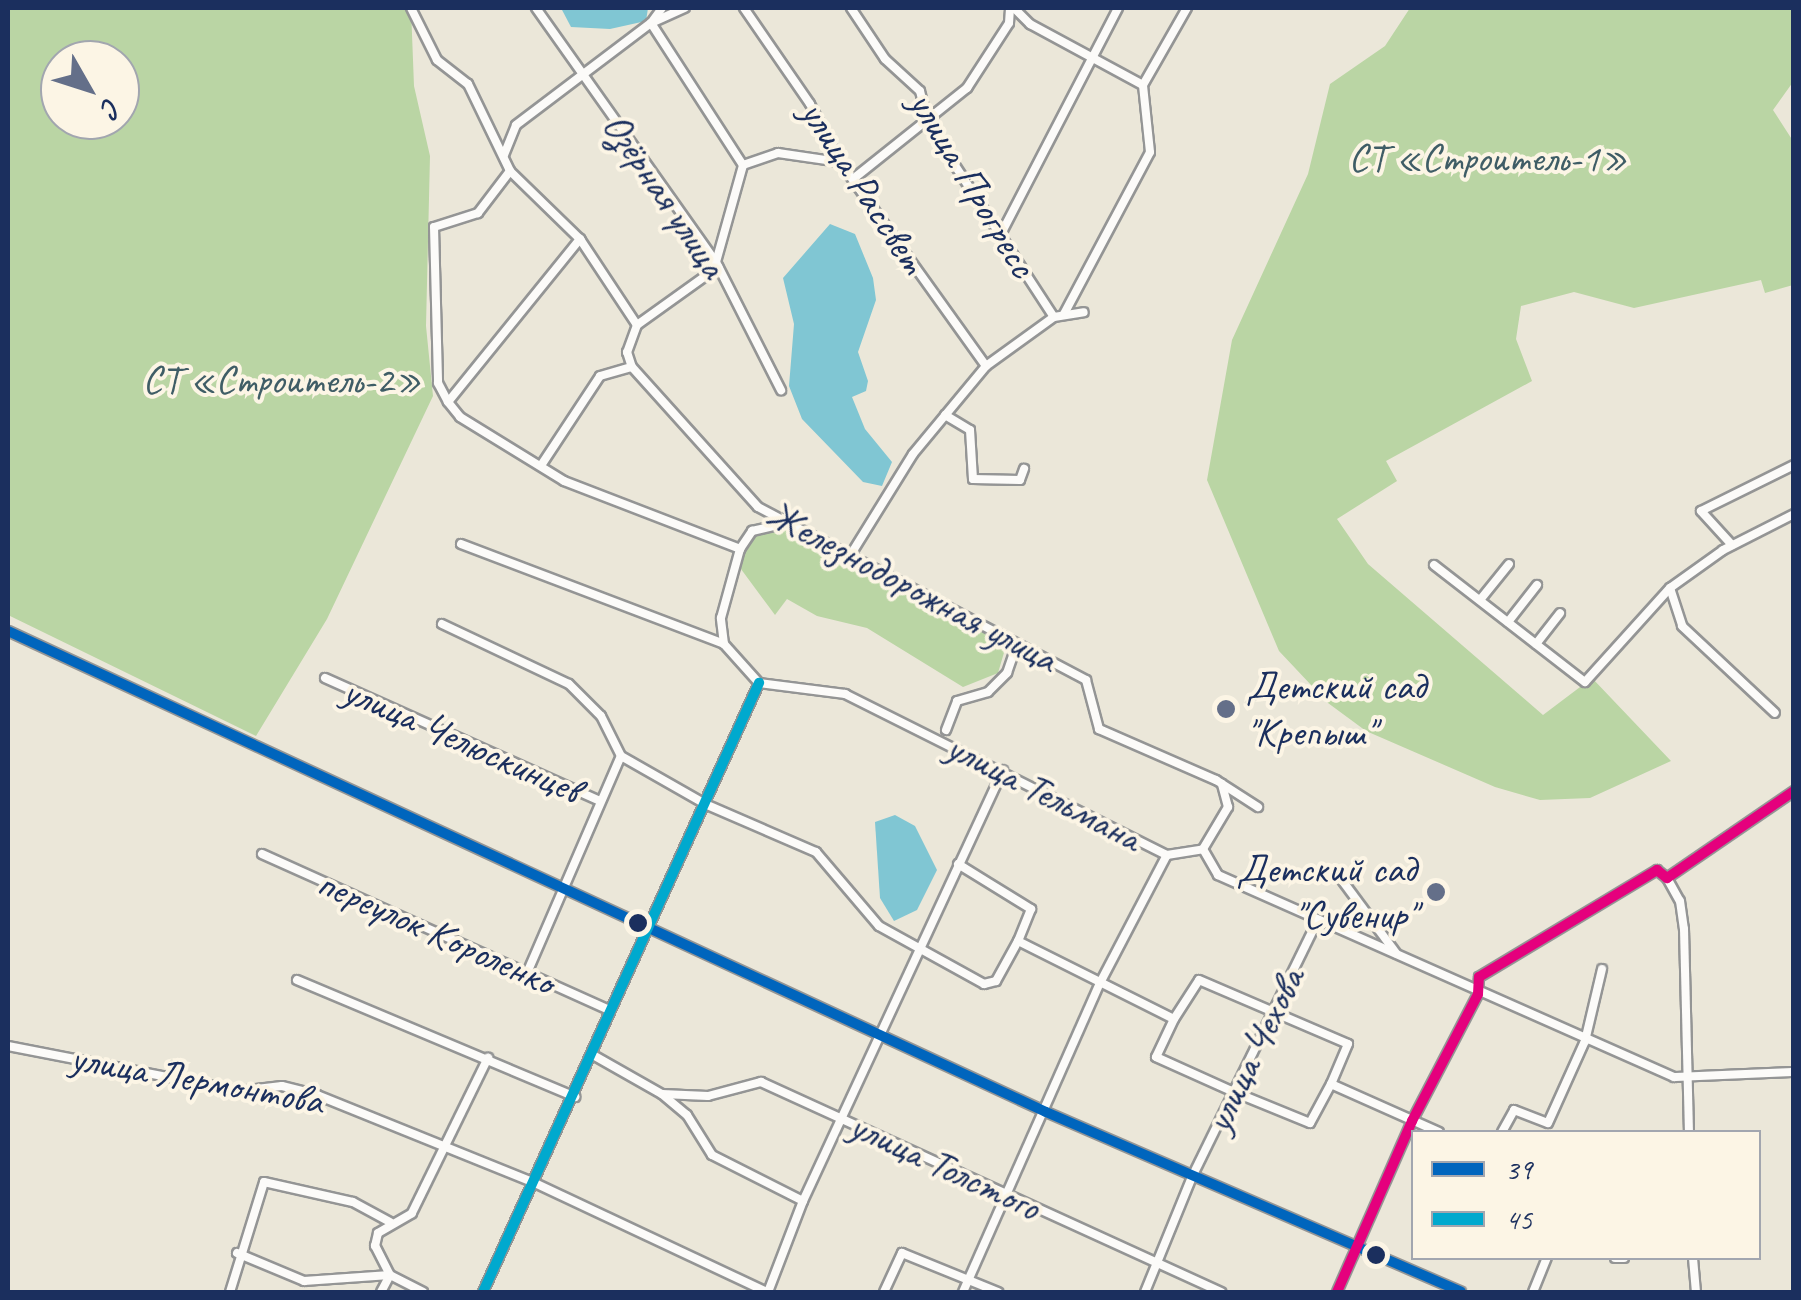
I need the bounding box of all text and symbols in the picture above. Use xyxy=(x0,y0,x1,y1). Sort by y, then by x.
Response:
north arrow xyxy=(40,40,140,140)
street label: улица Прогресс xyxy=(899,83,1047,285)
text: С xyxy=(94,92,130,124)
street label: улица Рассвет xyxy=(791,92,937,282)
street label: Озёрная улица xyxy=(592,102,738,288)
park label: СТ «Строитель-1» xyxy=(1348,134,1628,182)
park label: СТ «Строитель-2» xyxy=(142,356,422,404)
street label: Железнодорожная улица xyxy=(757,488,1067,684)
place label: Детский сад "Крепыш" xyxy=(1246,662,1425,756)
street label: улица Челюскинцев xyxy=(336,666,588,814)
marker: Детский сад "Крепыш" xyxy=(1215,698,1237,720)
street label: улица Тельмана xyxy=(941,723,1147,861)
place label: Детский сад "Сувенир" xyxy=(1237,845,1416,939)
street label: переулок Короленко xyxy=(311,859,561,1005)
marker: Детский сад "Сувенир" xyxy=(1425,881,1447,903)
unlabelled marker xyxy=(628,913,648,933)
street label: улица Чехова xyxy=(1194,960,1314,1140)
street label: улица Лермонтова xyxy=(67,1033,327,1125)
street label: улица Толстого xyxy=(843,1101,1047,1231)
legend xyxy=(1411,1130,1761,1260)
text: 39 xyxy=(1505,1150,1532,1188)
text: 45 xyxy=(1505,1200,1532,1238)
unlabelled marker xyxy=(1366,1245,1386,1265)

